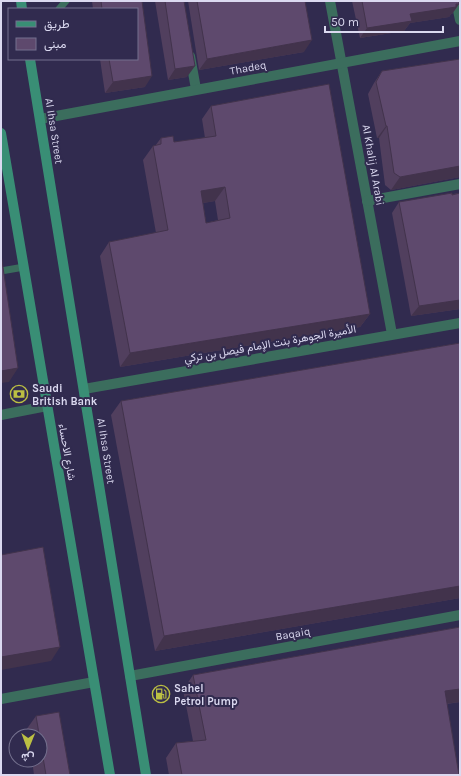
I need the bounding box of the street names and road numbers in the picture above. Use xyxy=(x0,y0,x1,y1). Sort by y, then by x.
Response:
street label: Thadeq xyxy=(229,58,268,78)
street label: Al Ihsa Street xyxy=(42,97,66,165)
street label: Al Khalij Al Arabi xyxy=(359,124,387,206)
street label: الأميرة الجوهرة بنت الإمام فيصل بن تركي xyxy=(183,322,358,368)
street label: Al Ihsa Street xyxy=(94,417,118,485)
street label: شارع الاحساء xyxy=(55,423,78,482)
street label: Baqaiq xyxy=(275,624,312,643)

